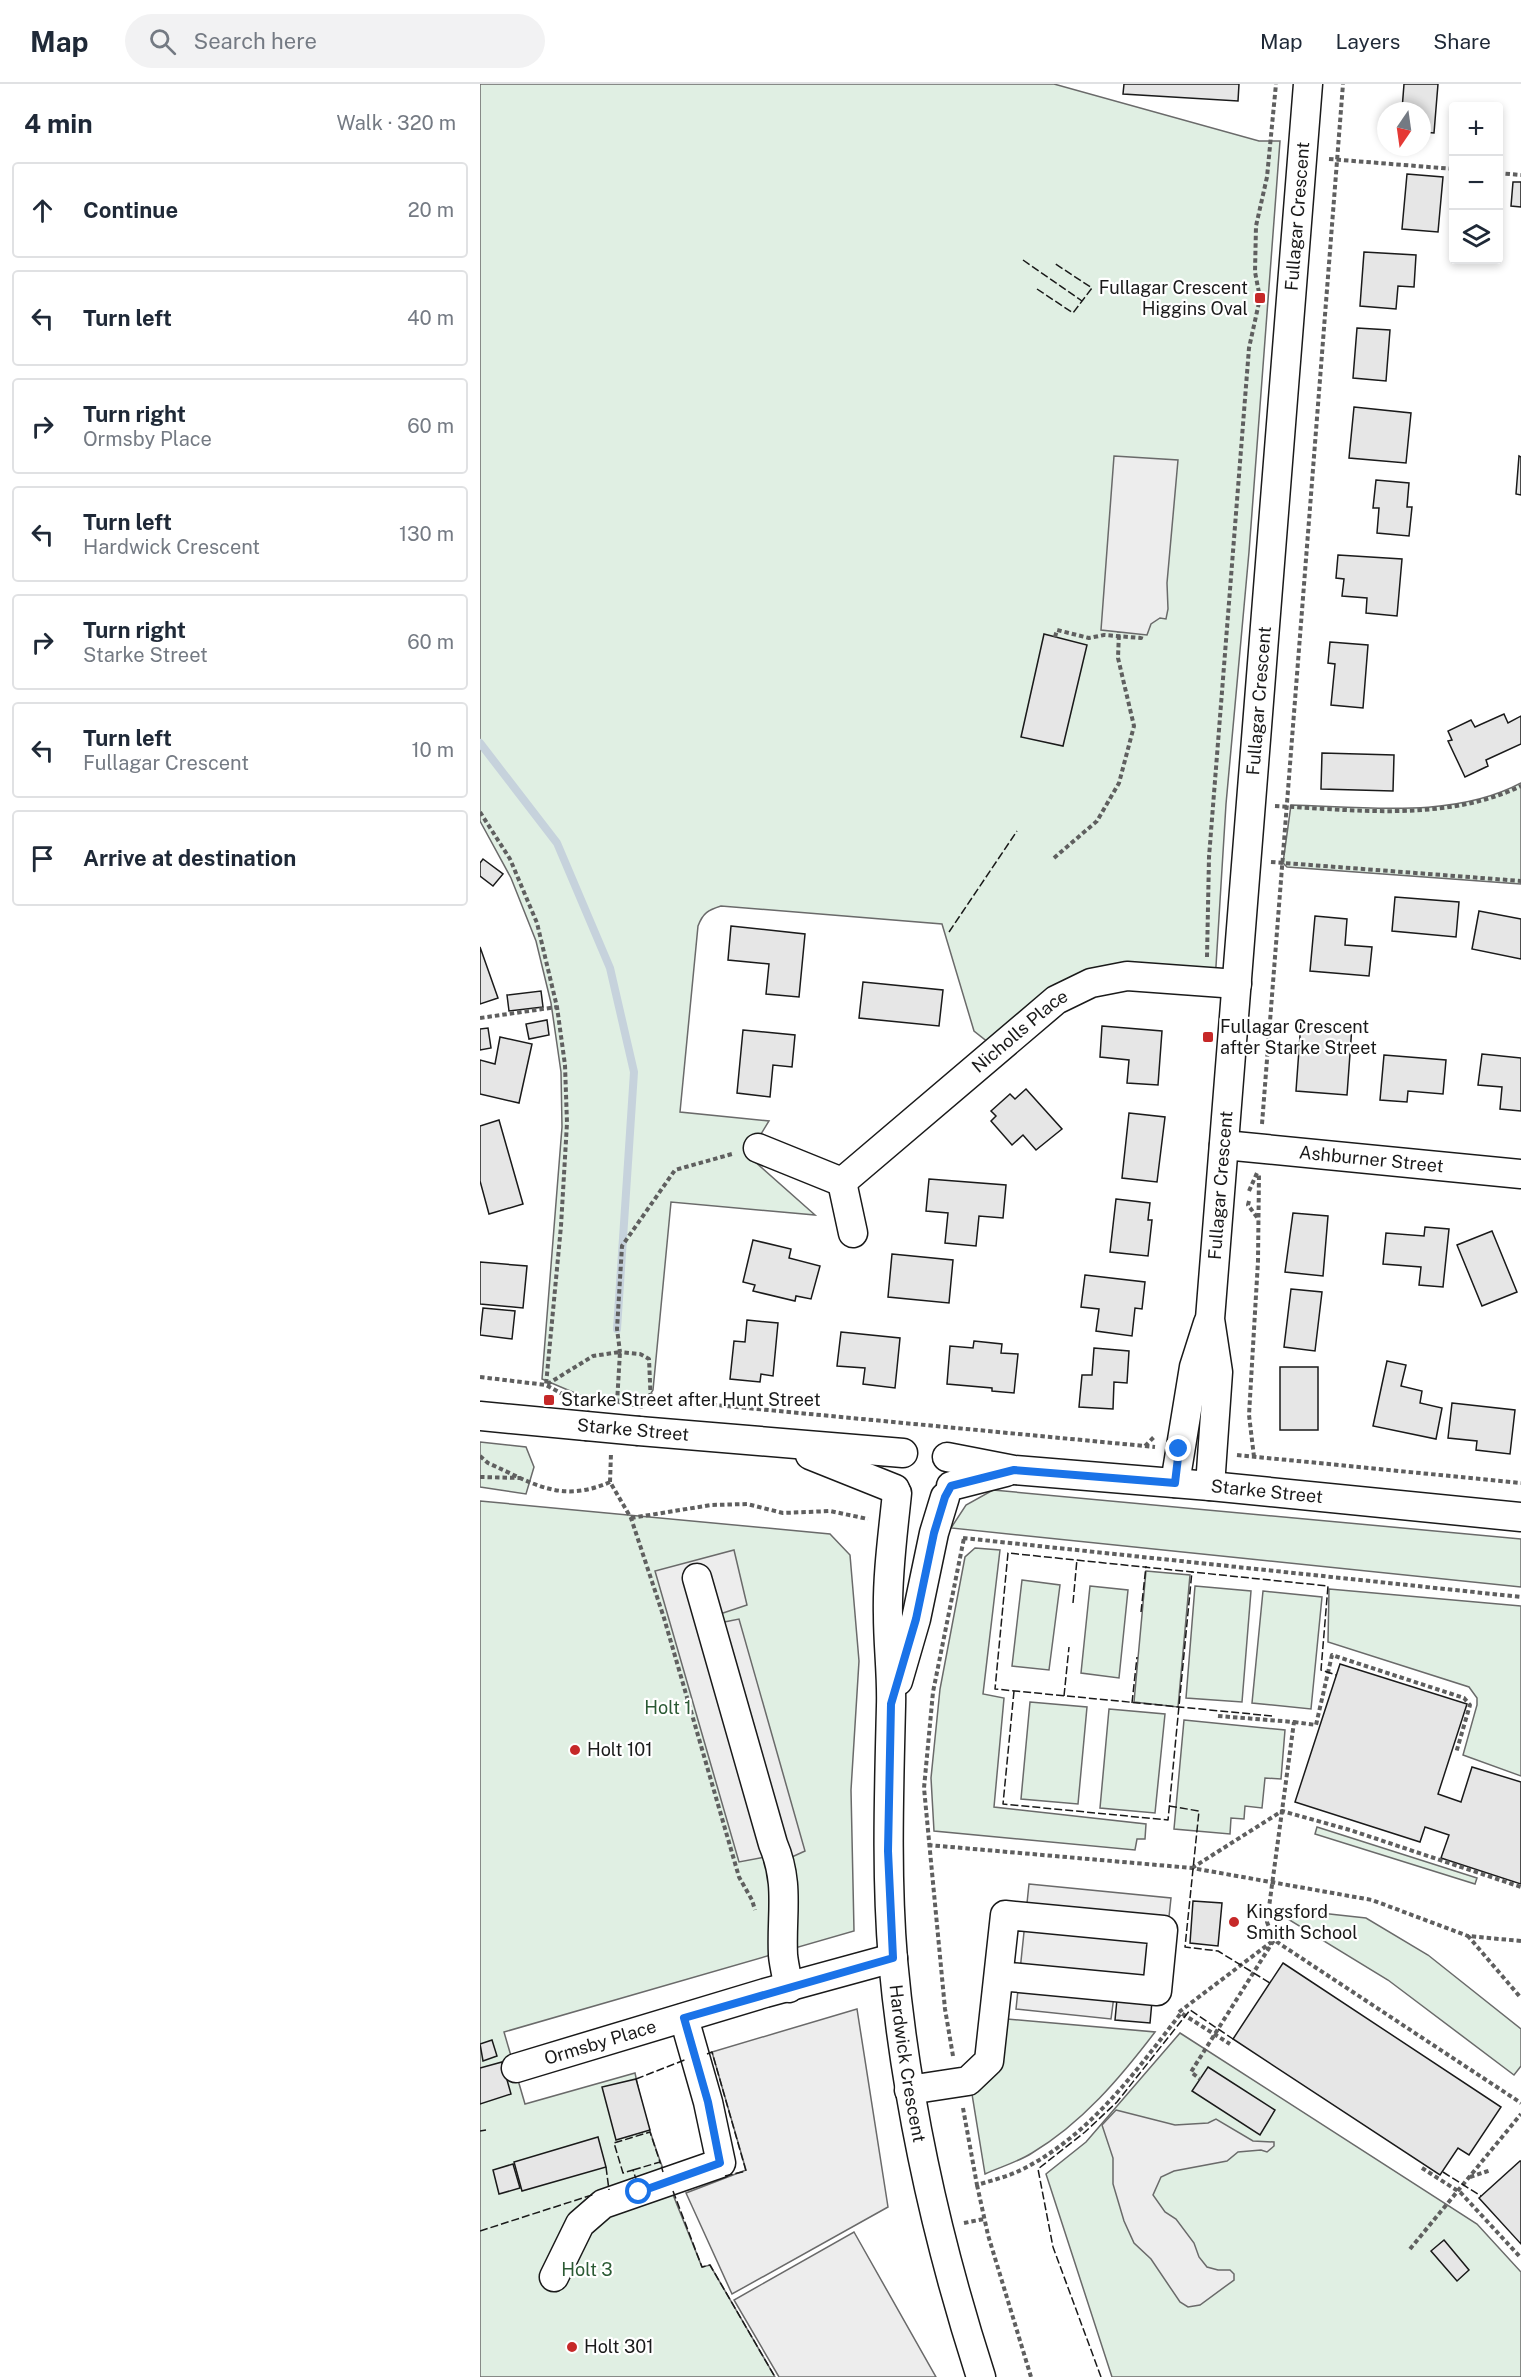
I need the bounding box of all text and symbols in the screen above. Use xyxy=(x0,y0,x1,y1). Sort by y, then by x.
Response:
search box xyxy=(125,14,545,68)
text: Map xyxy=(30,25,89,58)
icon: search xyxy=(146,25,179,58)
text: Search here xyxy=(194,28,317,54)
text: Map xyxy=(1260,29,1303,54)
text: Layers xyxy=(1336,29,1400,54)
text: Share xyxy=(1433,29,1491,54)
north arrow xyxy=(1377,102,1431,156)
map controls xyxy=(1449,102,1503,264)
button: + xyxy=(1449,102,1503,156)
text: 4 min xyxy=(24,108,93,139)
text: Walk · 320 m xyxy=(336,111,456,135)
street label: Fullagar Crescent xyxy=(1281,141,1313,292)
button: − xyxy=(1449,156,1503,210)
icon: ahead xyxy=(26,194,59,227)
text: Continue xyxy=(83,197,178,223)
text: 20 m xyxy=(408,198,454,222)
button: layers xyxy=(1449,210,1503,264)
place label: Fullagar Crescent Higgins Oval xyxy=(1099,277,1248,319)
marker: Fullagar Crescent Higgins Oval xyxy=(1253,291,1267,305)
icon: left xyxy=(26,302,59,335)
text: Turn left xyxy=(83,305,172,331)
text: 40 m xyxy=(407,306,454,330)
text: Turn right xyxy=(83,401,186,427)
icon: right xyxy=(26,410,59,443)
text: 60 m xyxy=(407,414,454,438)
text: Ormsby Place xyxy=(83,427,212,451)
text: Turn left xyxy=(83,509,172,535)
icon: left xyxy=(26,518,59,551)
text: 130 m xyxy=(399,522,454,546)
text: Hardwick Crescent xyxy=(83,535,260,559)
text: Turn right xyxy=(83,617,186,643)
street label: Fullagar Crescent xyxy=(1242,625,1275,776)
icon: right xyxy=(26,626,59,659)
text: 60 m xyxy=(407,630,454,654)
text: Starke Street xyxy=(83,643,208,667)
text: Turn left xyxy=(83,725,172,751)
icon: left xyxy=(26,734,59,767)
text: 10 m xyxy=(411,738,454,762)
text: Fullagar Crescent xyxy=(83,751,249,775)
icon: arrive xyxy=(26,842,59,875)
text: Arrive at destination xyxy=(83,845,296,871)
street label: Nicholls Place xyxy=(967,985,1071,1077)
place label: Fullagar Crescent after Starke Street xyxy=(1220,1016,1377,1058)
marker: Fullagar Crescent after Starke Street xyxy=(1201,1030,1215,1044)
street label: Fullagar Crescent xyxy=(1204,1110,1236,1261)
street label: Ashburner Street xyxy=(1298,1141,1445,1176)
place label: Starke Street after Hunt Street xyxy=(561,1389,821,1410)
marker: Starke Street after Hunt Street xyxy=(542,1393,556,1407)
street label: Starke Street xyxy=(576,1414,690,1445)
route end xyxy=(1165,1435,1191,1461)
street label: Starke Street xyxy=(1210,1475,1324,1507)
park label: Holt 1 xyxy=(644,1697,692,1718)
place label: Holt 101 xyxy=(587,1739,653,1760)
marker: Holt 101 xyxy=(568,1743,582,1757)
place label: Kingsford Smith School xyxy=(1246,1901,1358,1943)
marker: Kingsford Smith School xyxy=(1227,1915,1241,1929)
street label: Hardwick Crescent xyxy=(885,1983,930,2144)
street label: Ormsby Place xyxy=(542,2015,659,2069)
route start xyxy=(625,2178,651,2204)
park label: Holt 3 xyxy=(561,2259,613,2280)
place label: Holt 301 xyxy=(584,2336,654,2357)
marker: Holt 301 xyxy=(565,2340,579,2354)

